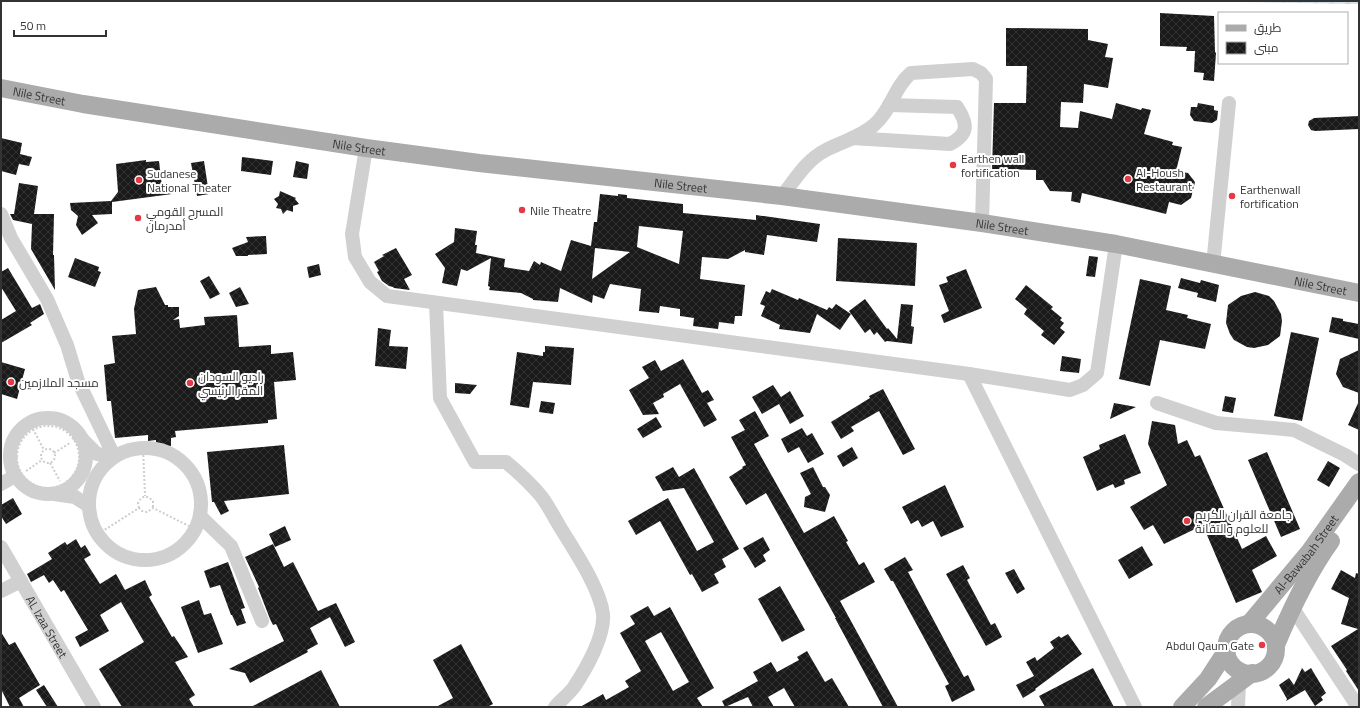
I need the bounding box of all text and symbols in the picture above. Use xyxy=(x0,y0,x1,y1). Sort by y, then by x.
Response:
scale bar xyxy=(14,12,106,38)
legend xyxy=(1218,12,1348,64)
text: 50 m xyxy=(20,16,46,35)
text: طريق xyxy=(1254,18,1282,37)
text: مبنى xyxy=(1254,38,1279,57)
street label: Nile Street xyxy=(11,81,68,110)
street label: Nile Street xyxy=(331,133,388,160)
place label: Earthen wall fortification xyxy=(961,149,1024,182)
marker: Earthen wall fortification xyxy=(948,160,958,170)
place label: Al-Housh Restaurant xyxy=(1136,163,1193,196)
place label: Sudanese National Theater xyxy=(147,164,231,197)
street label: Nile Street xyxy=(653,173,709,197)
marker: Al-Housh Restaurant xyxy=(1123,174,1133,184)
marker: Sudanese National Theater xyxy=(134,175,144,185)
place label: Earthenwall fortification xyxy=(1240,180,1301,213)
marker: Earthenwall fortification xyxy=(1227,191,1237,201)
place label: Nile Theatre xyxy=(530,201,591,220)
place label: المسرح القومي أمدرمان xyxy=(146,202,223,235)
marker: Nile Theatre xyxy=(517,205,527,215)
marker: المسرح القومي أمدرمان xyxy=(133,213,143,223)
street label: Nile Street xyxy=(975,213,1031,240)
street label: Nile Street xyxy=(1293,271,1349,300)
place label: راديو السودان المقر الرئيسي xyxy=(198,367,264,401)
place label: مسجد الملازمين xyxy=(19,373,99,392)
marker: مسجد الملازمين xyxy=(6,377,16,387)
marker: راديو السودان المقر الرئيسي xyxy=(185,378,195,388)
place label: جامعة القران الكريم للعلوم والتقانة xyxy=(1195,505,1292,538)
street label: Al-Bawabah Street xyxy=(1269,510,1343,598)
marker: جامعة القران الكريم للعلوم والتقانة xyxy=(1182,516,1192,526)
street label: AL Izaa Street xyxy=(22,592,73,662)
place label: Abdul Qaum Gate xyxy=(1166,636,1254,655)
marker: Abdul Qaum Gate xyxy=(1257,640,1267,650)

